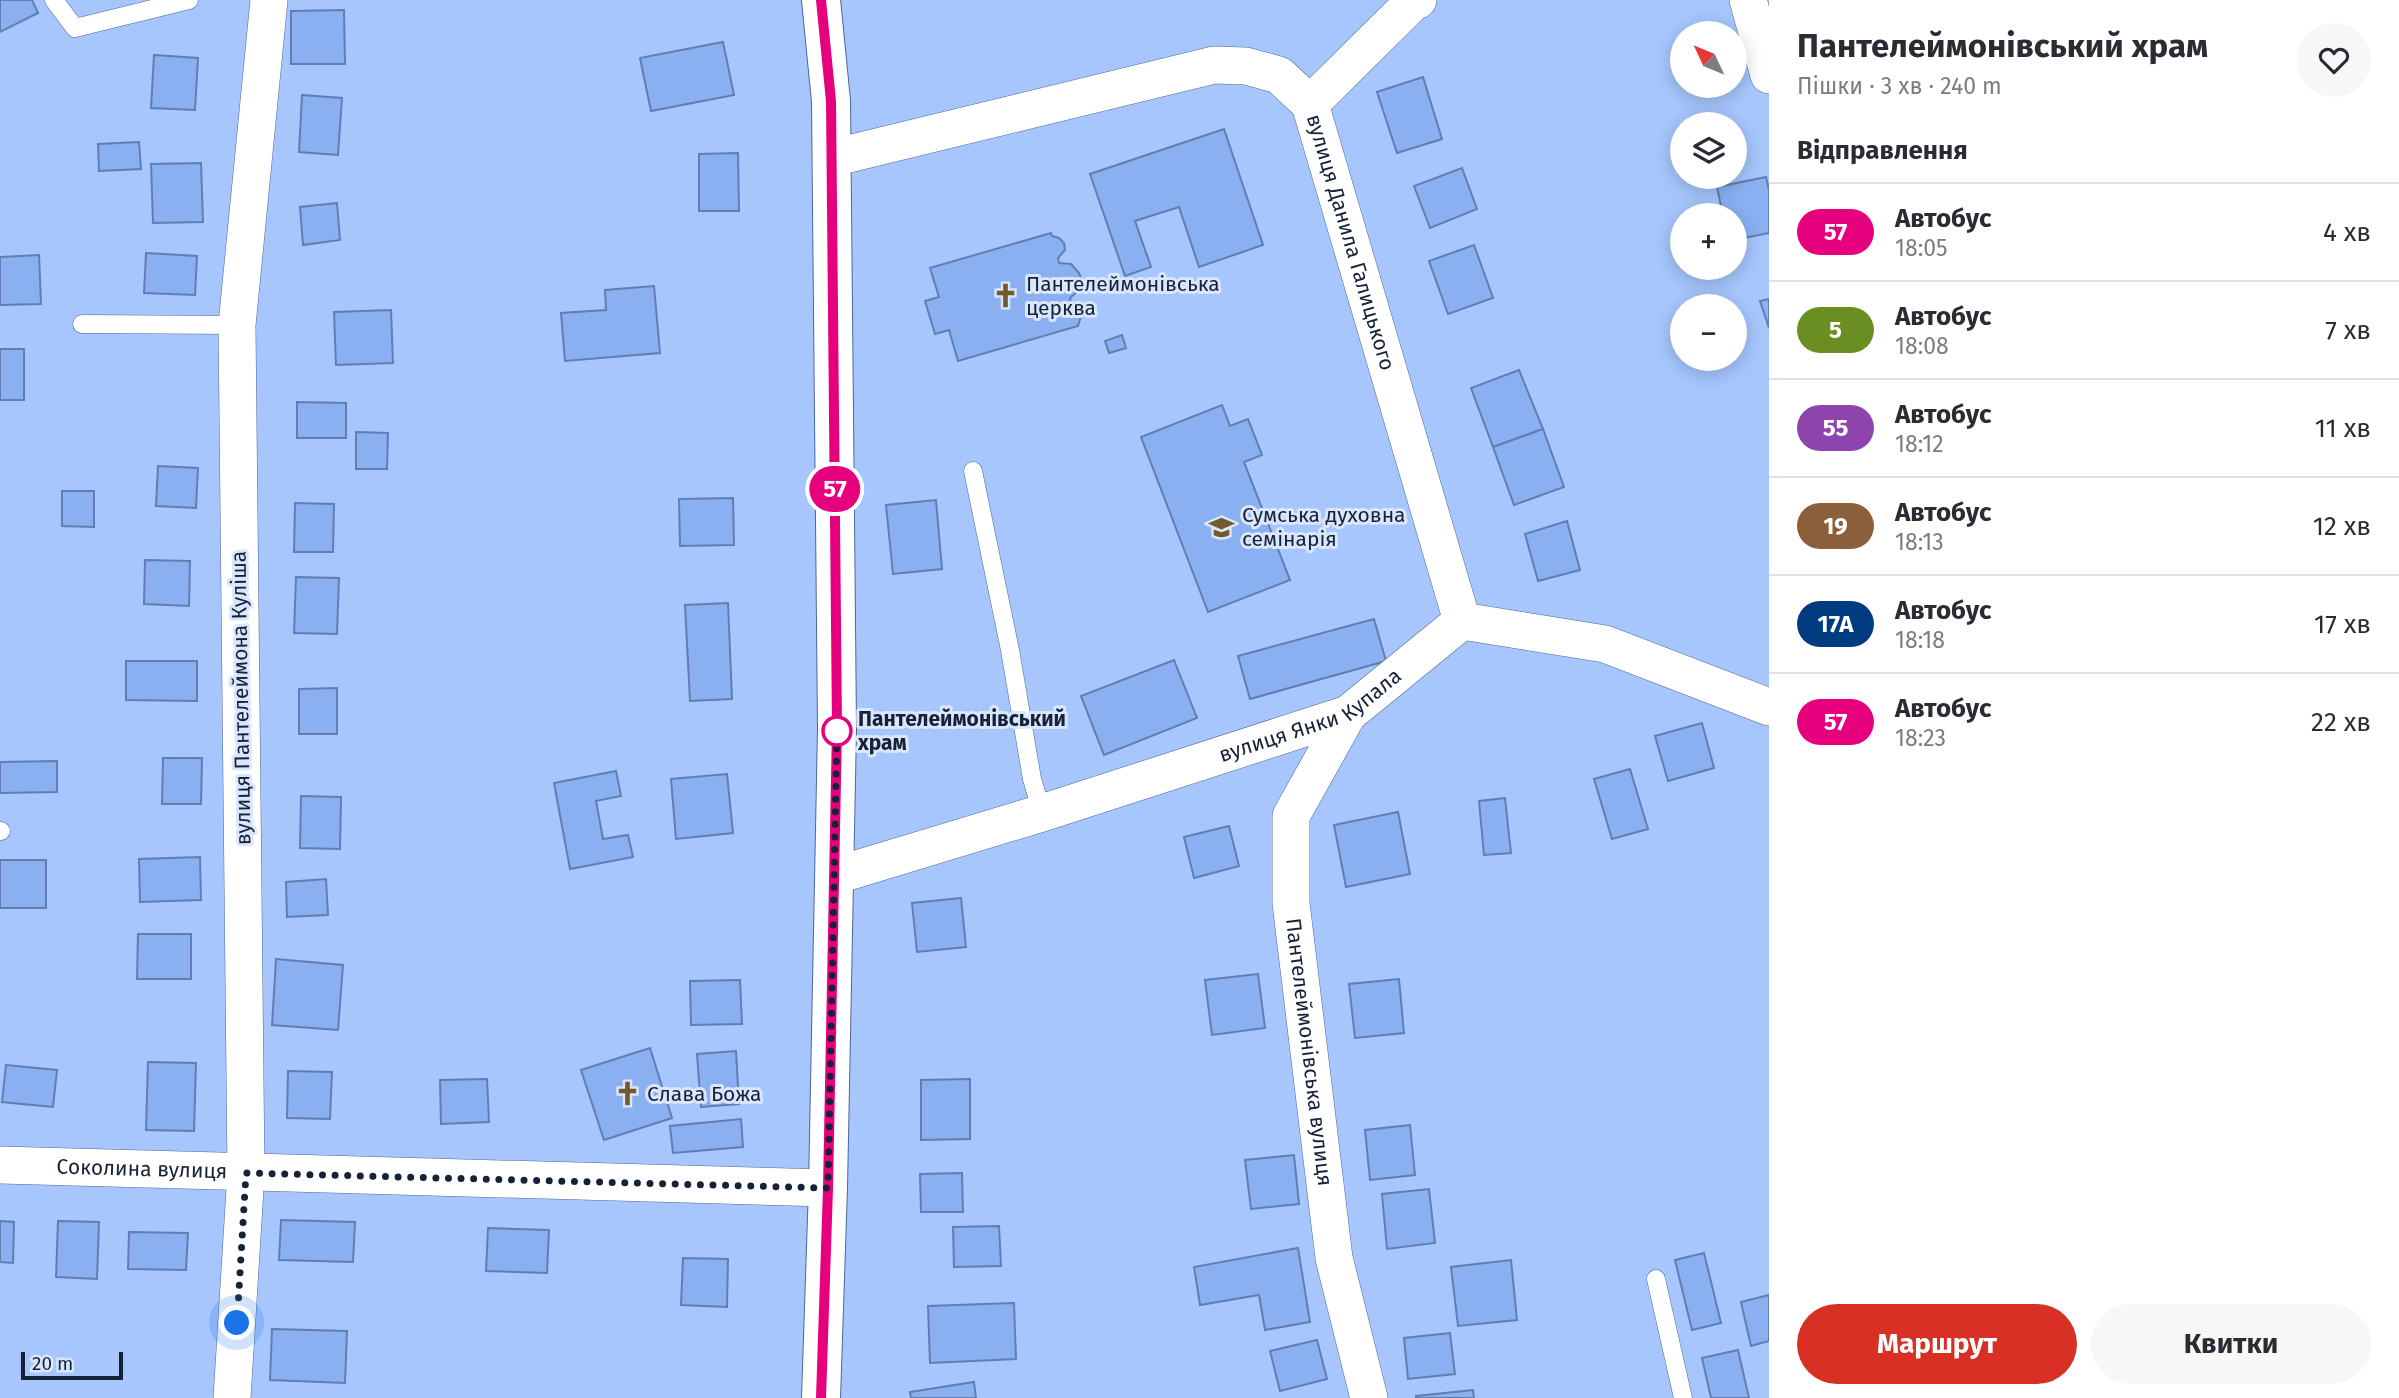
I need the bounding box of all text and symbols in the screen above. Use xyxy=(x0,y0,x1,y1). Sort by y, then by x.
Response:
north arrow xyxy=(1670,21,1746,98)
map controls xyxy=(1670,21,1747,371)
button: heart xyxy=(2297,23,2371,97)
text: Пантелеймонівський храм xyxy=(1797,26,2208,66)
text: Пішки · 3 хв · 240 m xyxy=(1797,72,2002,100)
street label: вулиця Данила Галицького xyxy=(1301,111,1401,374)
button: layers xyxy=(1670,112,1747,189)
text: Відправлення xyxy=(1797,135,1968,166)
button: + xyxy=(1670,203,1747,280)
text: Автобус xyxy=(1895,203,1992,234)
text: 4 хв xyxy=(2323,217,2371,248)
text: 57 xyxy=(1824,218,1847,246)
text: 18:05 xyxy=(1895,234,1948,262)
place label: Пантелеймонівська церква xyxy=(1026,271,1220,321)
church icon: Пантелеймонівська церква xyxy=(992,282,1020,310)
button: − xyxy=(1670,294,1747,371)
text: Автобус xyxy=(1895,301,1992,332)
text: 7 хв xyxy=(2325,315,2371,346)
text: 5 xyxy=(1829,316,1842,344)
text: 18:08 xyxy=(1895,332,1949,360)
text: Автобус xyxy=(1895,399,1992,430)
text: 11 хв xyxy=(2315,413,2371,444)
text: 55 xyxy=(1823,414,1848,442)
text: 18:12 xyxy=(1895,430,1944,458)
line badge: 57 xyxy=(804,466,866,512)
text: 57 xyxy=(823,475,847,503)
text: Автобус xyxy=(1895,497,1992,528)
place label: Сумська духовна семінарія xyxy=(1242,502,1406,552)
text: 12 хв xyxy=(2313,511,2371,542)
text: 19 xyxy=(1823,512,1848,540)
school or university icon: Сумська духовна семінарія xyxy=(1208,513,1236,541)
text: 18:13 xyxy=(1895,528,1944,556)
street label: вулиця Пантелеймона Куліша xyxy=(225,551,257,845)
text: Автобус xyxy=(1895,595,1992,626)
text: 17 хв xyxy=(2314,609,2371,640)
text: 17А xyxy=(1818,610,1853,638)
text: 18:18 xyxy=(1895,626,1945,654)
street label: вулиця Янки Купала xyxy=(1216,663,1407,768)
text: Автобус xyxy=(1895,693,1992,724)
place label: Пантелеймонівський храм xyxy=(857,706,1066,756)
text: 22 хв xyxy=(2311,707,2371,738)
text: 57 xyxy=(1824,708,1847,736)
marker: Пантелеймонівський храм xyxy=(822,716,852,746)
text: 18:23 xyxy=(1895,724,1946,752)
street label: Пантелеймонівська вулиця xyxy=(1280,917,1338,1188)
church icon: Слава Божа xyxy=(613,1080,641,1108)
place label: Слава Божа xyxy=(647,1081,761,1107)
street label: Соколина вулиця xyxy=(56,1154,228,1184)
button: Маршрут xyxy=(1797,1304,2077,1384)
button: Квитки xyxy=(2091,1304,2371,1384)
your location xyxy=(219,1305,254,1340)
scale bar xyxy=(21,1349,122,1381)
text: 20 m xyxy=(32,1352,73,1375)

